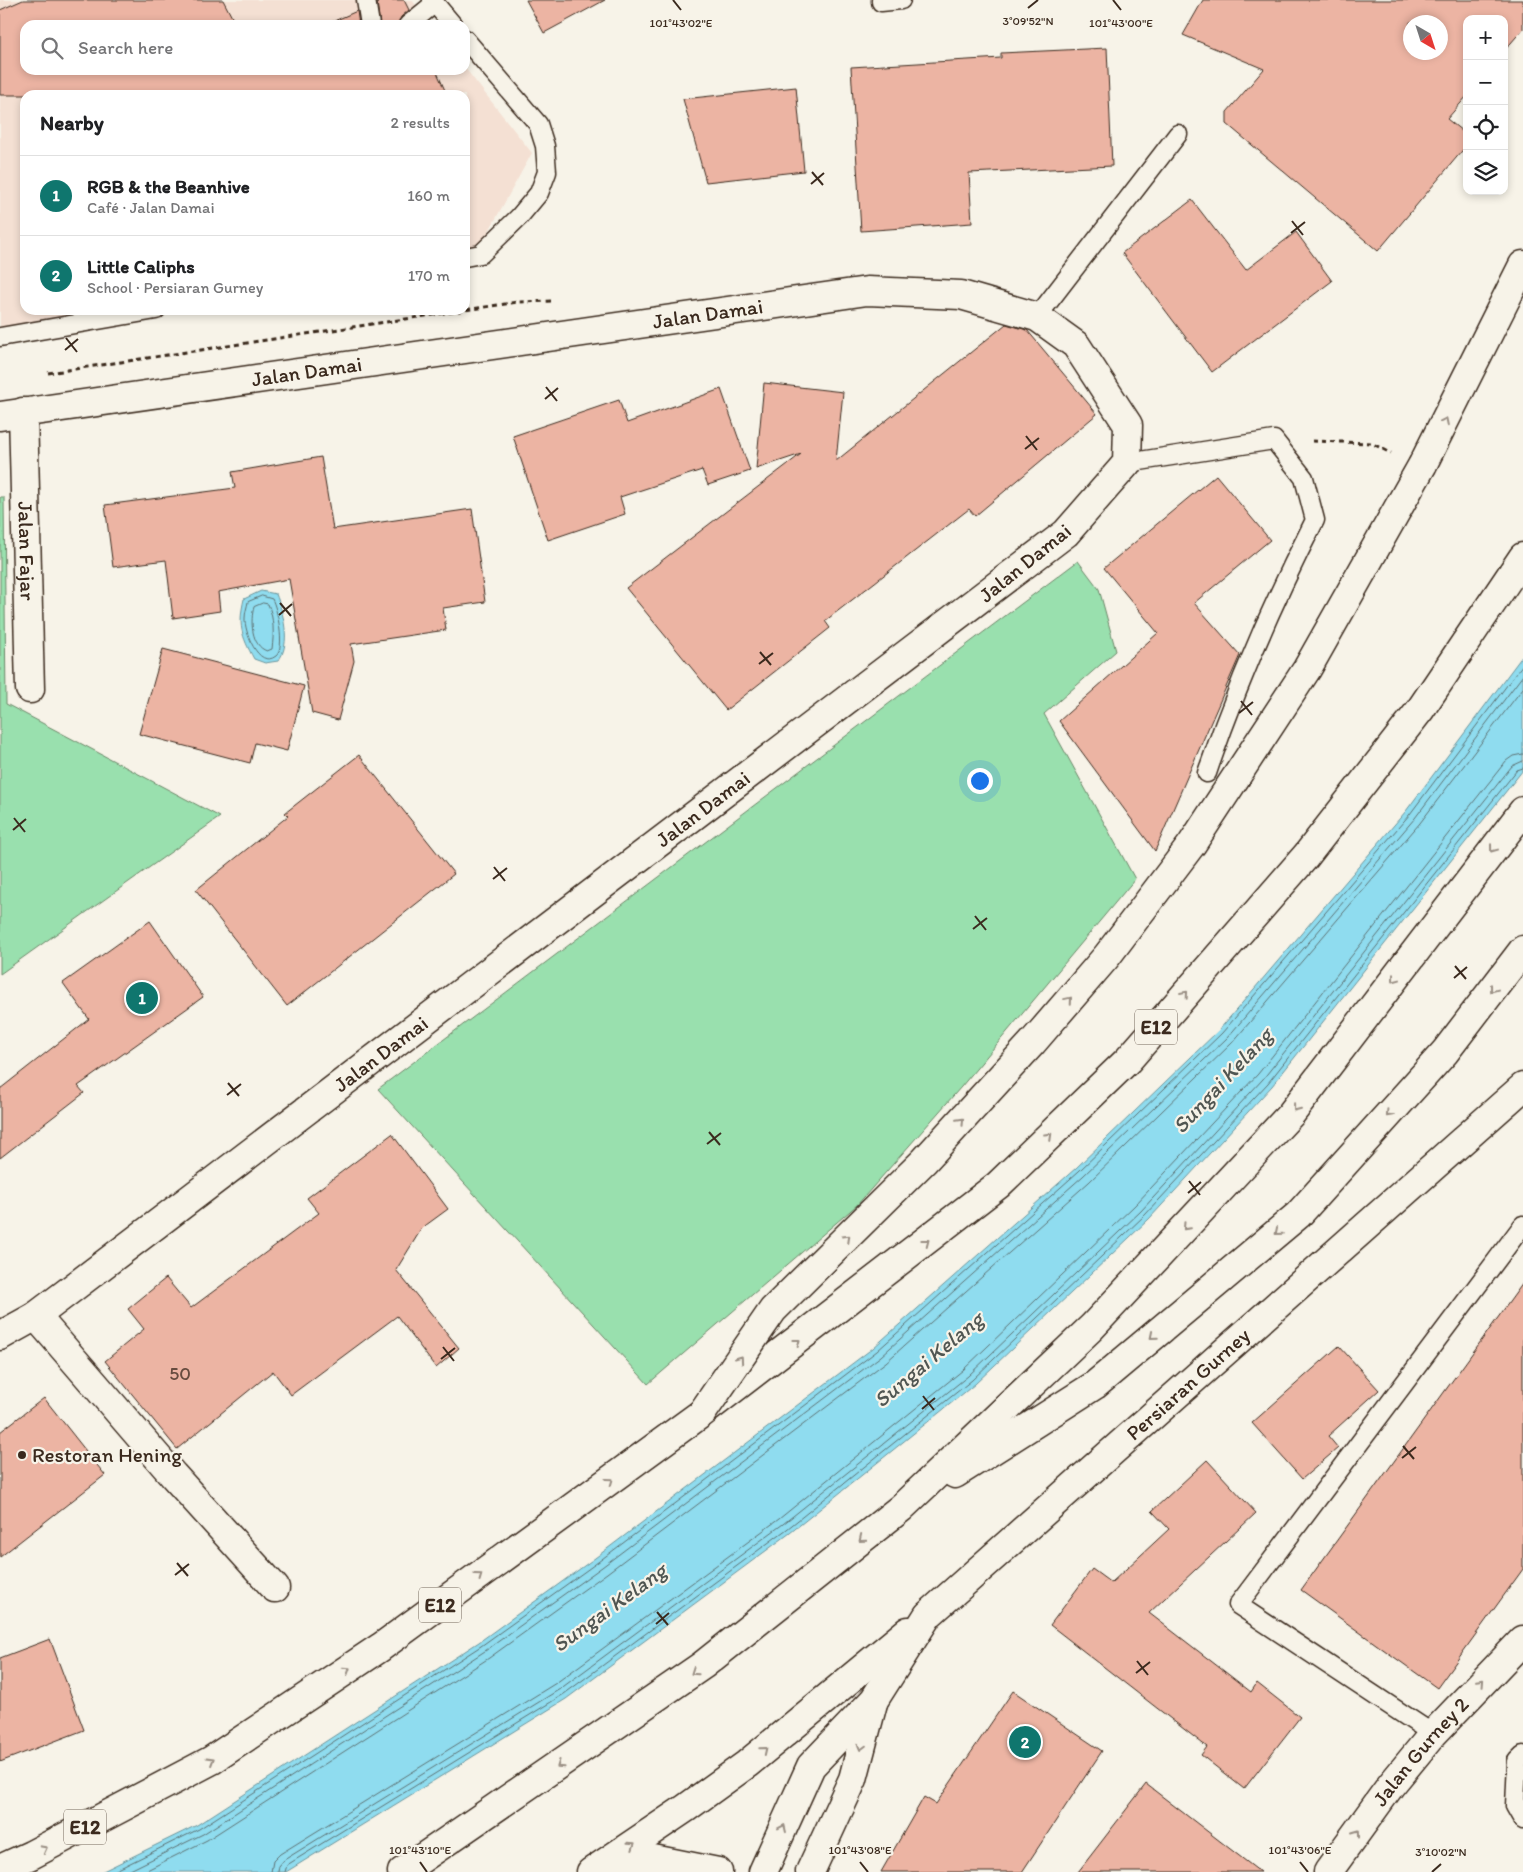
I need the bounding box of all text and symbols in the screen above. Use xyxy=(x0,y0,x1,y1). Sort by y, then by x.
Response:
text: 3°09'52"N xyxy=(1002,14,1054,28)
north arrow xyxy=(1403,15,1448,60)
map controls xyxy=(1463,15,1508,195)
button: + xyxy=(1463,15,1508,60)
text: 101°43'02"E xyxy=(650,16,713,30)
text: 101°43'00"E xyxy=(1089,16,1153,30)
search box xyxy=(20,20,470,75)
icon: search xyxy=(38,34,66,62)
text: Search here xyxy=(78,36,173,59)
button: − xyxy=(1463,60,1508,105)
button: locate xyxy=(1463,105,1508,150)
text: Nearby xyxy=(40,110,104,135)
text: 2 results xyxy=(390,113,450,132)
button: layers xyxy=(1463,150,1508,195)
text: RGB & the Beanhive xyxy=(87,175,250,198)
text: 1 xyxy=(52,186,60,205)
text: 160 m xyxy=(407,186,450,205)
text: Café · Jalan Damai xyxy=(87,198,215,217)
text: Little Caliphs xyxy=(87,255,195,278)
text: 2 xyxy=(52,266,60,285)
text: 170 m xyxy=(408,266,450,285)
text: School · Persiaran Gurney xyxy=(87,278,263,297)
street label: Jalan Damai xyxy=(651,293,764,334)
street label: Jalan Damai xyxy=(250,351,364,392)
one-way arrow xyxy=(1439,417,1449,426)
street label: Jalan Fajar xyxy=(13,501,41,602)
street label: Jalan Damai xyxy=(974,518,1076,607)
street label: Jalan Damai xyxy=(651,765,755,852)
your location xyxy=(967,768,993,794)
one-way arrow xyxy=(1491,843,1499,852)
one-way arrow xyxy=(1391,973,1400,982)
pin: 1 xyxy=(126,979,158,1017)
one-way arrow xyxy=(1491,983,1499,992)
one-way arrow xyxy=(1180,991,1189,1000)
one-way arrow xyxy=(1063,997,1072,1006)
street label: Jalan Damai xyxy=(329,1010,433,1097)
road number: E12 xyxy=(1135,1010,1177,1044)
water label: Sungai Kelang xyxy=(1167,1020,1280,1139)
one-way arrow xyxy=(1293,1102,1302,1112)
one-way arrow xyxy=(1386,1108,1395,1117)
one-way arrow xyxy=(955,1118,964,1127)
one-way arrow xyxy=(1043,1133,1052,1142)
one-way arrow xyxy=(1183,1221,1192,1230)
one-way arrow xyxy=(1275,1226,1284,1234)
one-way arrow xyxy=(842,1235,851,1244)
one-way arrow xyxy=(920,1239,929,1248)
water label: Sungai Kelang xyxy=(868,1304,991,1413)
street label: Persiaran Gurney xyxy=(1121,1322,1255,1445)
one-way arrow xyxy=(1150,1330,1159,1339)
one-way arrow xyxy=(791,1339,800,1347)
one-way arrow xyxy=(734,1355,743,1365)
house number: 50 xyxy=(169,1362,191,1385)
place label: Restoran Hening xyxy=(32,1442,182,1467)
marker: Restoran Hening xyxy=(16,1449,28,1461)
one-way arrow xyxy=(604,1478,613,1486)
one-way arrow xyxy=(859,1533,868,1542)
water label: Sungai Kelang xyxy=(547,1555,674,1658)
one-way arrow xyxy=(473,1573,483,1582)
road number: E12 xyxy=(419,1588,461,1622)
one-way arrow xyxy=(690,1666,699,1675)
one-way arrow xyxy=(341,1667,350,1677)
one-way arrow xyxy=(1475,1679,1484,1688)
street label: Jalan Gurney 2 xyxy=(1367,1692,1474,1811)
pin: 2 xyxy=(1009,1723,1041,1761)
one-way arrow xyxy=(857,1742,867,1750)
one-way arrow xyxy=(758,1748,767,1756)
one-way arrow xyxy=(205,1756,214,1766)
one-way arrow xyxy=(556,1759,566,1768)
road number: E12 xyxy=(64,1810,106,1844)
one-way arrow xyxy=(777,1824,788,1833)
one-way arrow xyxy=(1351,1829,1360,1838)
one-way arrow xyxy=(626,1842,636,1851)
text: 101°43'10"E xyxy=(389,1843,451,1857)
text: 101°43'08"E xyxy=(828,1843,892,1857)
text: 101°43'06"E xyxy=(1269,1843,1332,1857)
one-way arrow xyxy=(39,1845,48,1855)
text: 3°10'02"N xyxy=(1415,1845,1467,1859)

